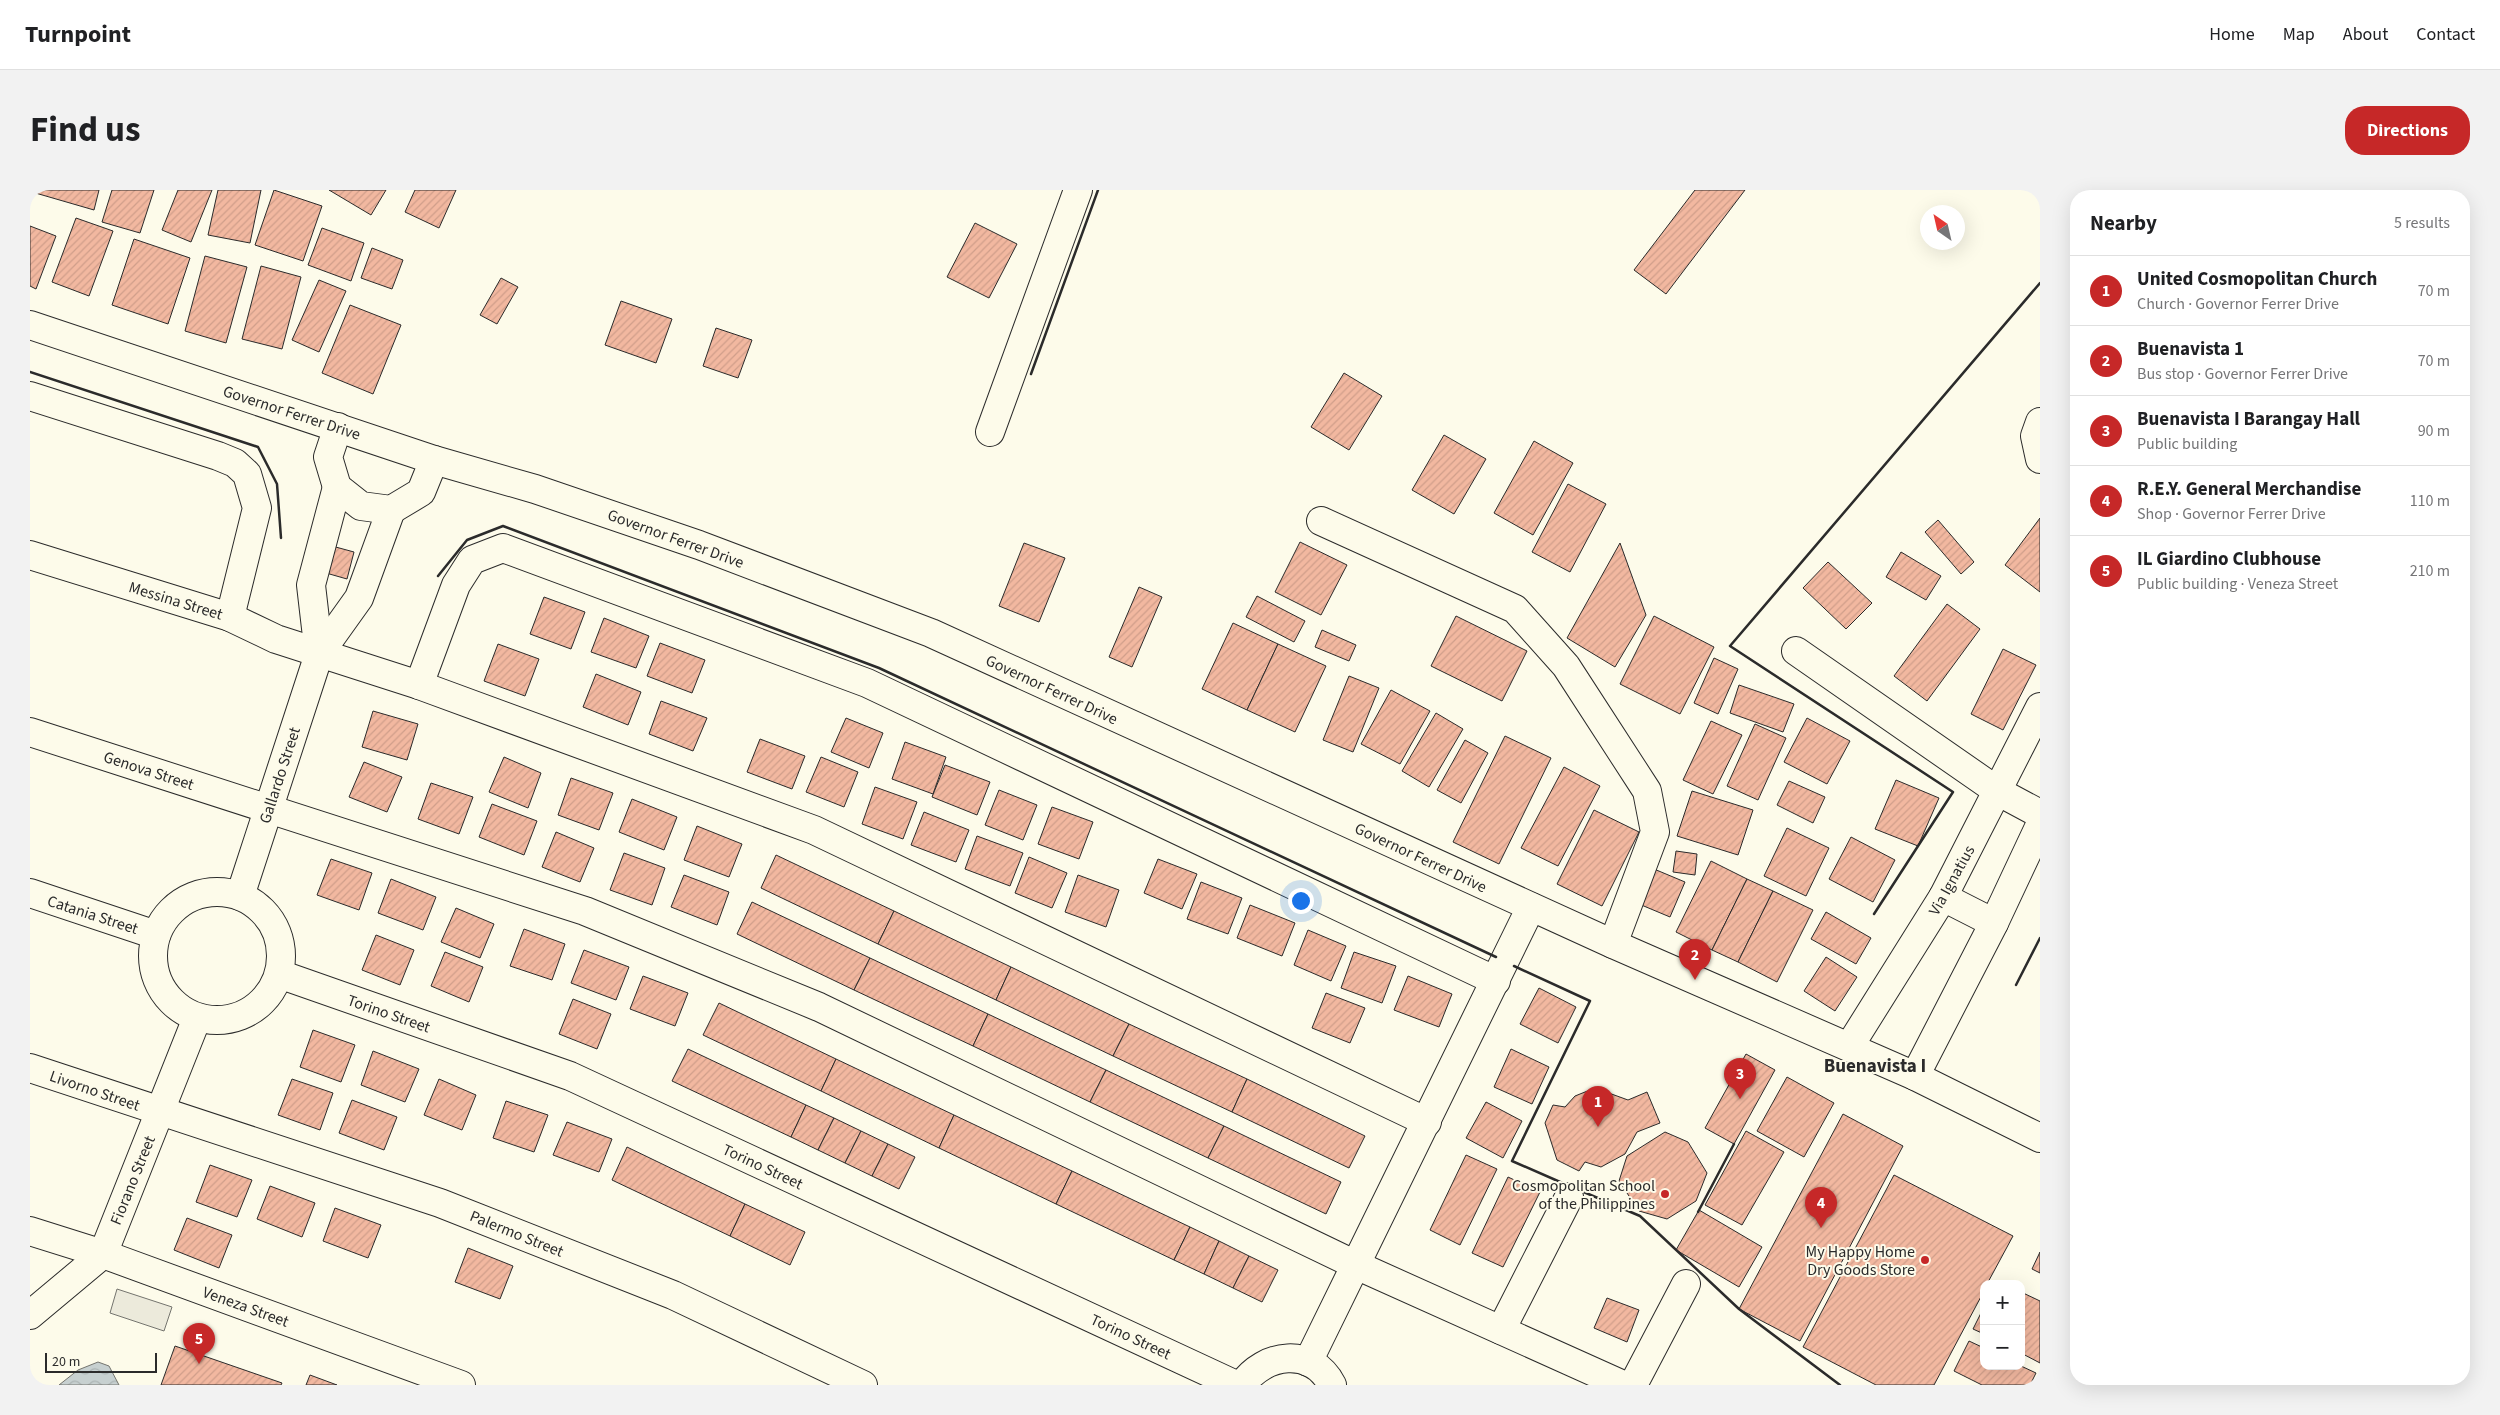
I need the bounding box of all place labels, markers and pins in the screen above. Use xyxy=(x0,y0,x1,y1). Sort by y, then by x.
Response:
pin: 2 xyxy=(1679,939,1711,980)
pin: 3 xyxy=(1724,1058,1756,1099)
pin: 1 xyxy=(1582,1086,1614,1127)
place label: Cosmopolitan School of the Philippines xyxy=(1512,1175,1655,1215)
pin: 4 xyxy=(1805,1187,1837,1228)
marker: Cosmopolitan School of the Philippines xyxy=(1659,1188,1671,1200)
place label: My Happy Home Dry Goods Store xyxy=(1806,1241,1915,1281)
marker: My Happy Home Dry Goods Store xyxy=(1919,1254,1931,1266)
pin: 5 xyxy=(183,1323,215,1364)

